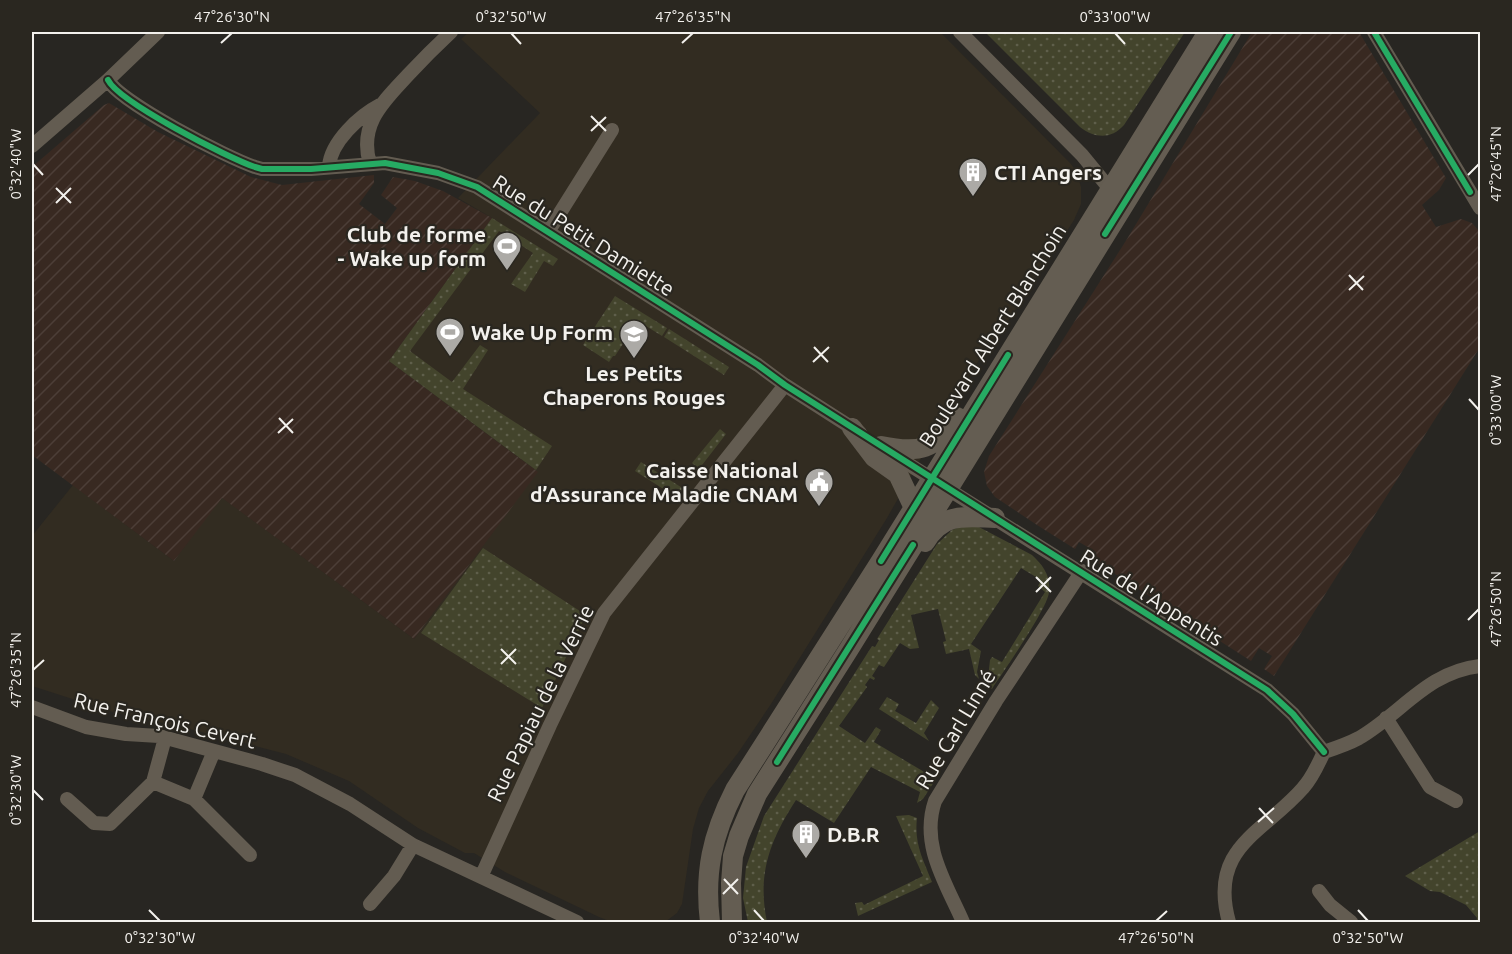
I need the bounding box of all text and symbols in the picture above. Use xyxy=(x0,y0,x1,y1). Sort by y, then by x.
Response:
text: 47°26'30"N xyxy=(194,8,270,25)
text: 0°32'50"W xyxy=(476,8,547,25)
text: 47°26'35"N xyxy=(655,8,731,25)
text: 0°33'00"W xyxy=(1080,8,1151,25)
text: 47°26'45"N xyxy=(1487,126,1504,202)
text: 0°32'40"W xyxy=(7,128,24,199)
building icon: CTI Angers xyxy=(957,156,989,198)
place label: CTI Angers xyxy=(994,160,1102,184)
street label: Rue du Petit Damiette xyxy=(489,169,679,301)
street label: Boulevard Albert Blanchoin xyxy=(914,219,1070,451)
place label: Club de forme - Wake up form xyxy=(338,222,486,270)
sports icon: Club de forme - Wake up form xyxy=(491,230,523,272)
sports icon: Wake Up Form xyxy=(434,316,466,358)
school or university icon: Les Petits Chaperons Rouges xyxy=(618,318,650,360)
place label: Wake Up Form xyxy=(471,320,613,344)
place label: Les Petits Chaperons Rouges xyxy=(543,361,725,409)
text: 0°33'00"W xyxy=(1487,374,1504,445)
place label: Caisse National d’Assurance Maladie CNAM xyxy=(530,458,798,506)
public building icon: Caisse National d’Assurance Maladie CNAM xyxy=(803,466,835,508)
street label: Rue de l'Appentis xyxy=(1076,543,1228,651)
text: 47°26'50"N xyxy=(1487,571,1504,647)
street label: Rue Papiau de la Verrie xyxy=(482,601,598,805)
text: 47°26'35"N xyxy=(7,632,24,708)
street label: Rue Carl Linné xyxy=(910,665,1000,793)
street label: Rue François Cevert xyxy=(72,687,258,753)
text: 0°32'30"W xyxy=(7,754,24,825)
building icon: D.B.R xyxy=(790,818,822,860)
place label: D.B.R xyxy=(827,822,880,846)
text: 0°32'30"W xyxy=(125,929,196,946)
text: 0°32'40"W xyxy=(729,929,800,946)
text: 47°26'50"N xyxy=(1118,929,1194,946)
text: 0°32'50"W xyxy=(1333,929,1404,946)

